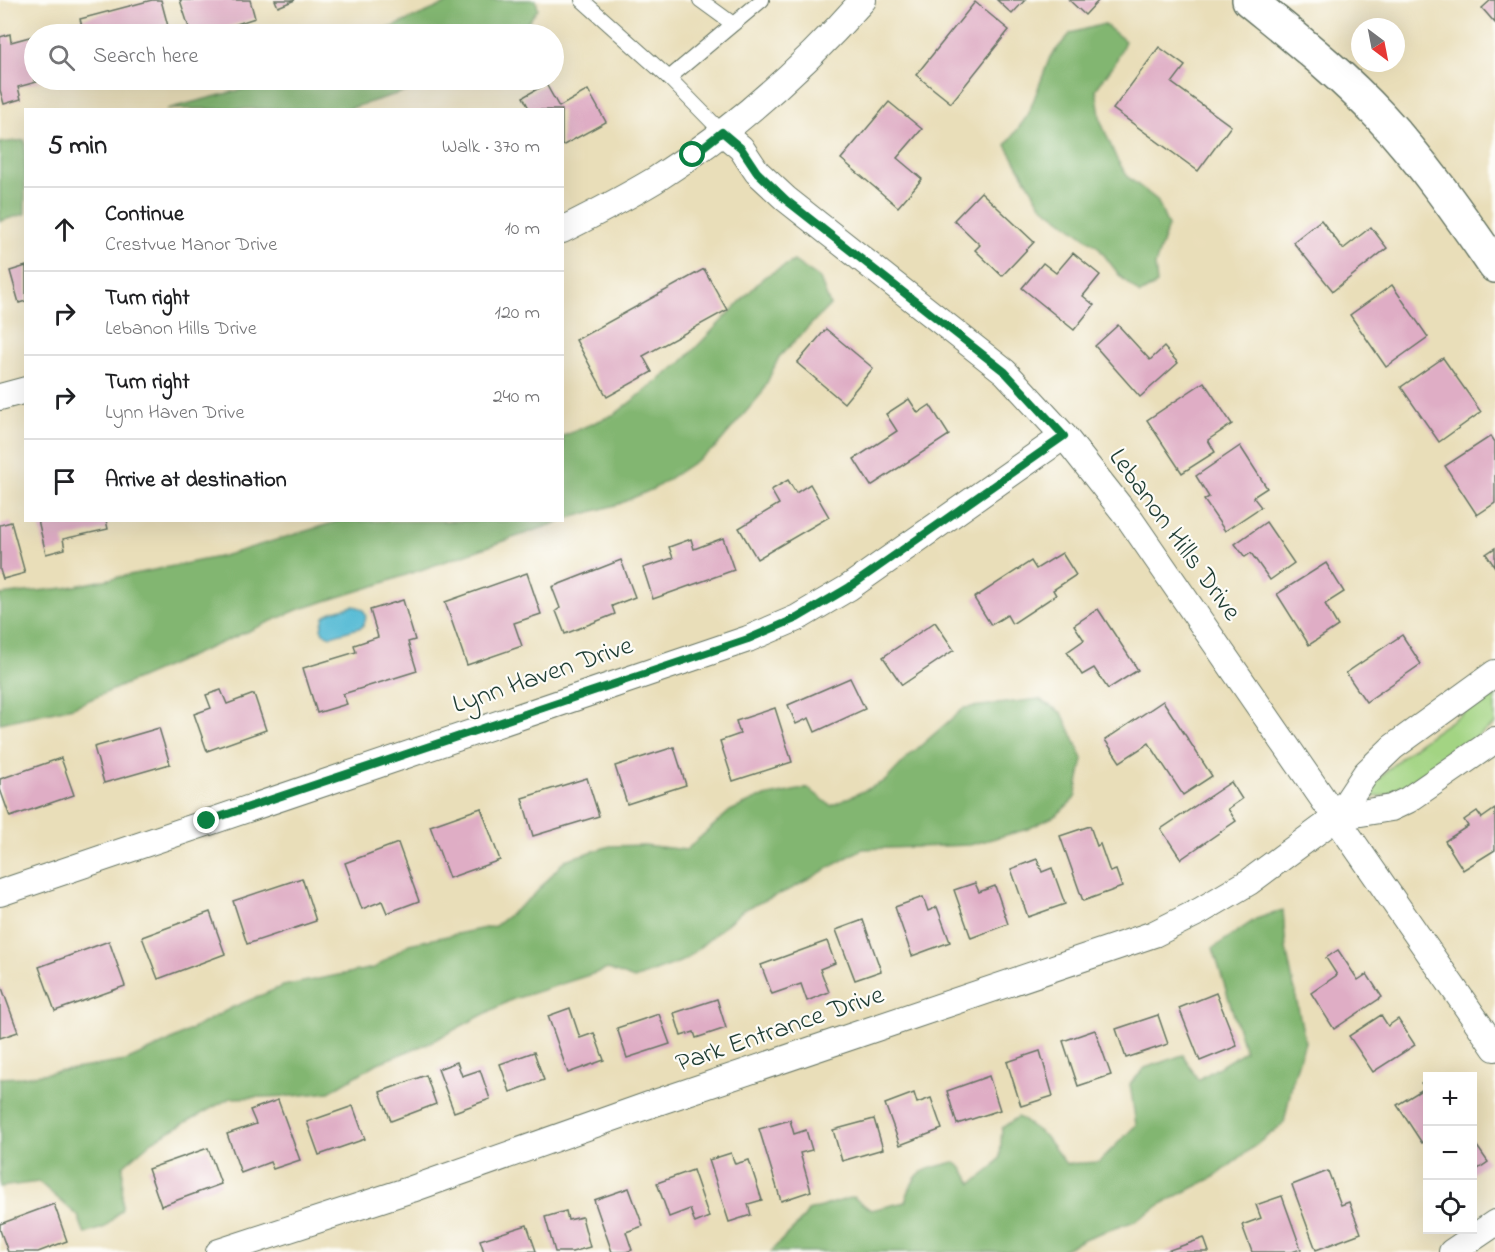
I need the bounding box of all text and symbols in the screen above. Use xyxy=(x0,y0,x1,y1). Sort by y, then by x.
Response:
north arrow xyxy=(1351,18,1405,72)
search box xyxy=(24,24,564,90)
icon: search xyxy=(45,41,78,74)
text: Search here xyxy=(93,41,198,73)
text: 5 min xyxy=(48,128,107,166)
text: Walk · 370 m xyxy=(442,133,540,162)
route start xyxy=(679,141,705,167)
text: Continue xyxy=(105,199,184,231)
icon: ahead xyxy=(48,213,81,246)
text: 10 m xyxy=(504,215,540,244)
text: Crestvue Manor Drive xyxy=(105,231,277,260)
text: Turn right xyxy=(105,283,190,315)
icon: right xyxy=(48,297,81,330)
text: 120 m xyxy=(495,299,540,328)
text: Lebanon Hills Drive xyxy=(105,315,257,344)
text: Turn right xyxy=(105,367,190,399)
icon: right xyxy=(48,381,81,414)
text: 240 m xyxy=(493,383,540,412)
text: Lynn Haven Drive xyxy=(105,399,245,428)
street label: Lebanon Hills Drive xyxy=(1098,441,1251,630)
icon: arrive xyxy=(48,465,81,498)
text: Arrive at destination xyxy=(105,465,287,497)
street label: Lynn Haven Drive xyxy=(448,627,639,725)
route end xyxy=(193,807,219,833)
street label: Park Entrance Drive xyxy=(671,976,890,1084)
map controls xyxy=(1423,1072,1477,1234)
button: + xyxy=(1423,1072,1477,1126)
button: − xyxy=(1423,1126,1477,1180)
button: locate xyxy=(1423,1180,1477,1234)

